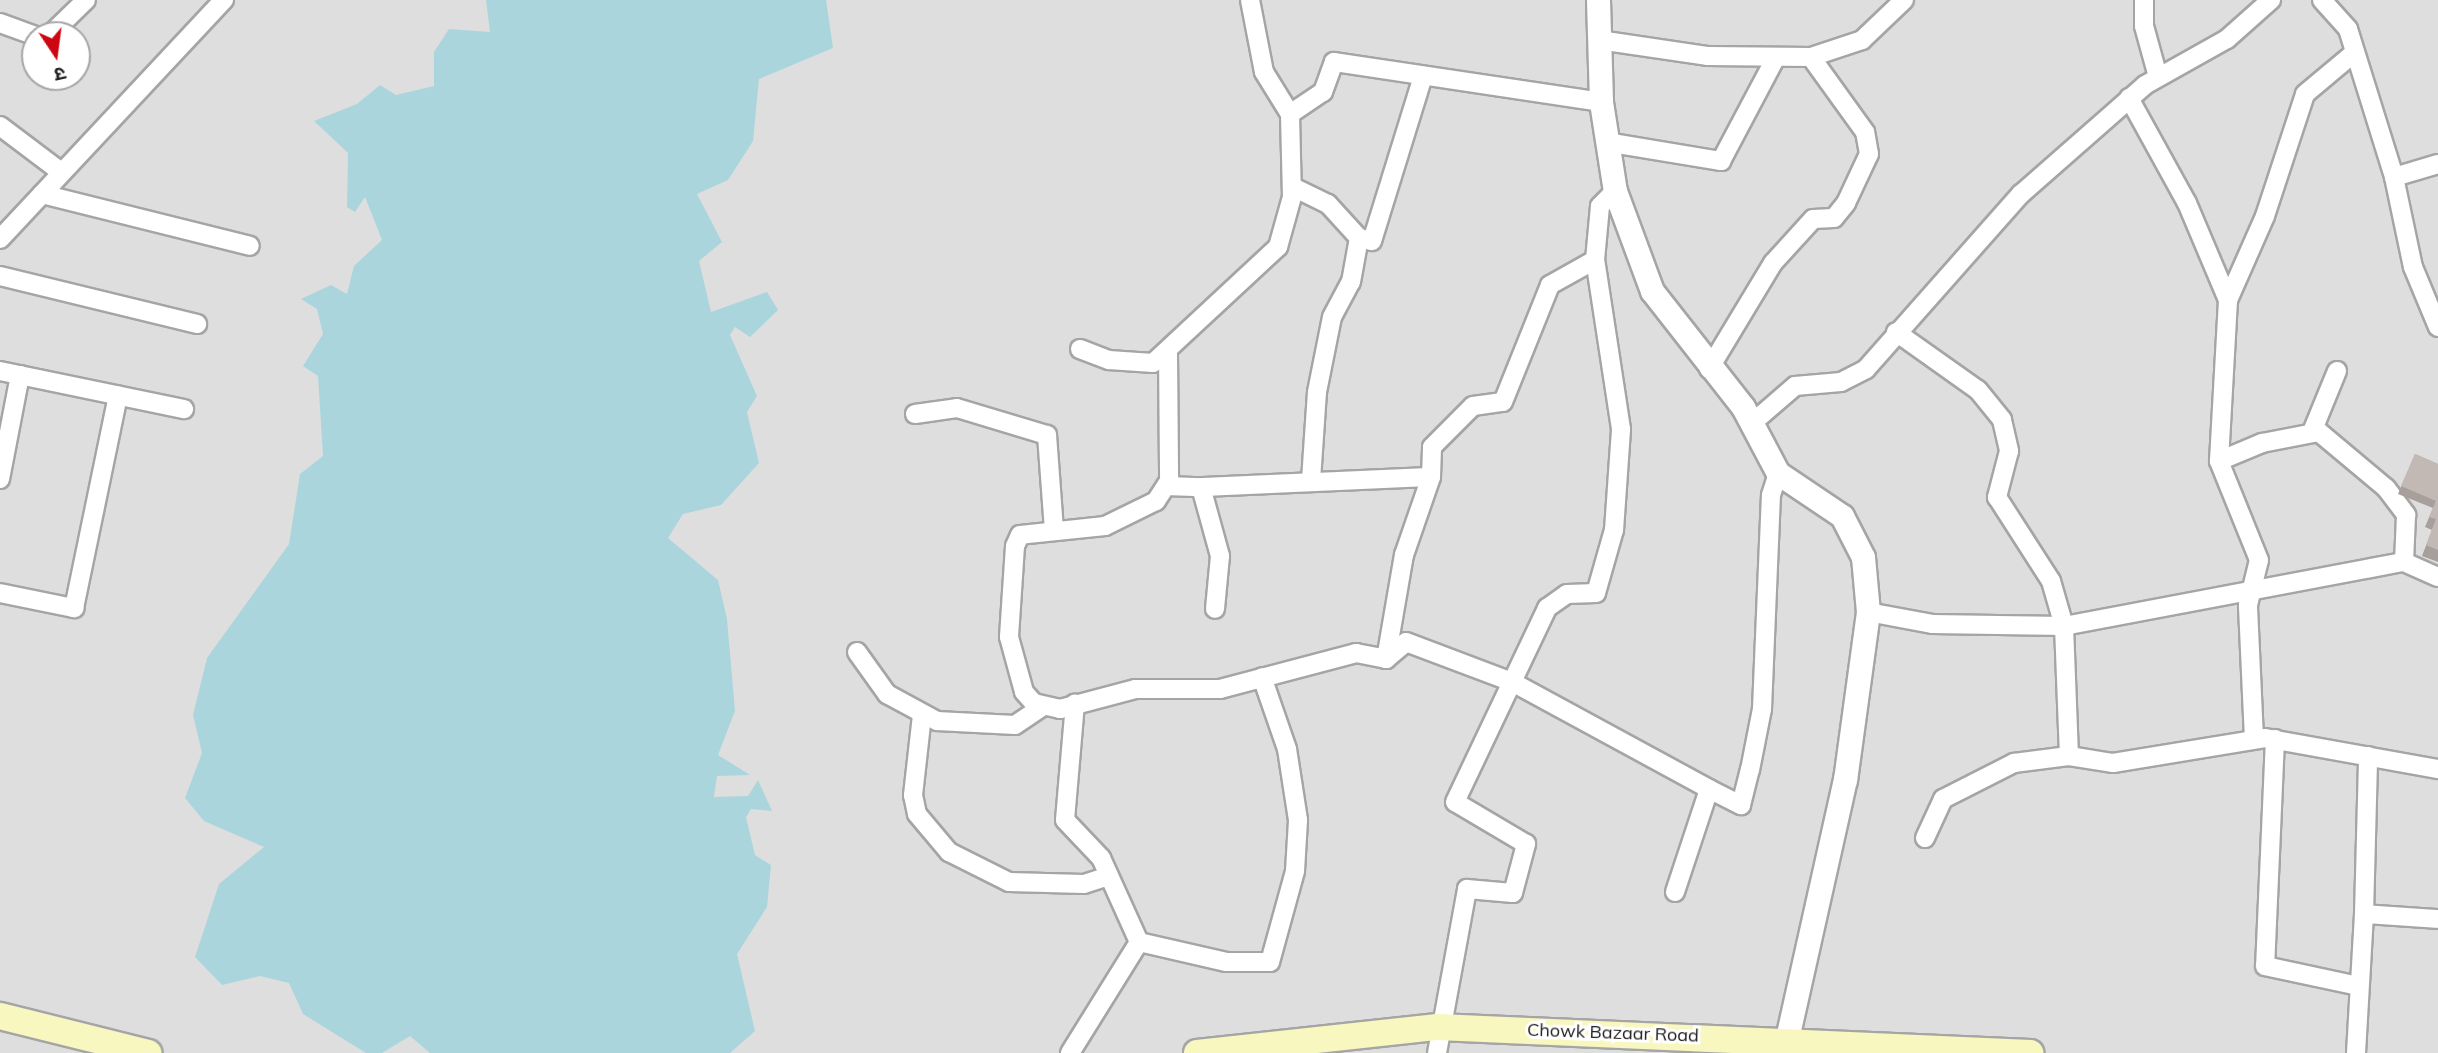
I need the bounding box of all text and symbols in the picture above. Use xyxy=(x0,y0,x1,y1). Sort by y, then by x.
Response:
north arrow xyxy=(21,21,91,91)
text: उ xyxy=(52,62,68,87)
street label: Chowk Bazaar Road xyxy=(1527,1019,1699,1047)

